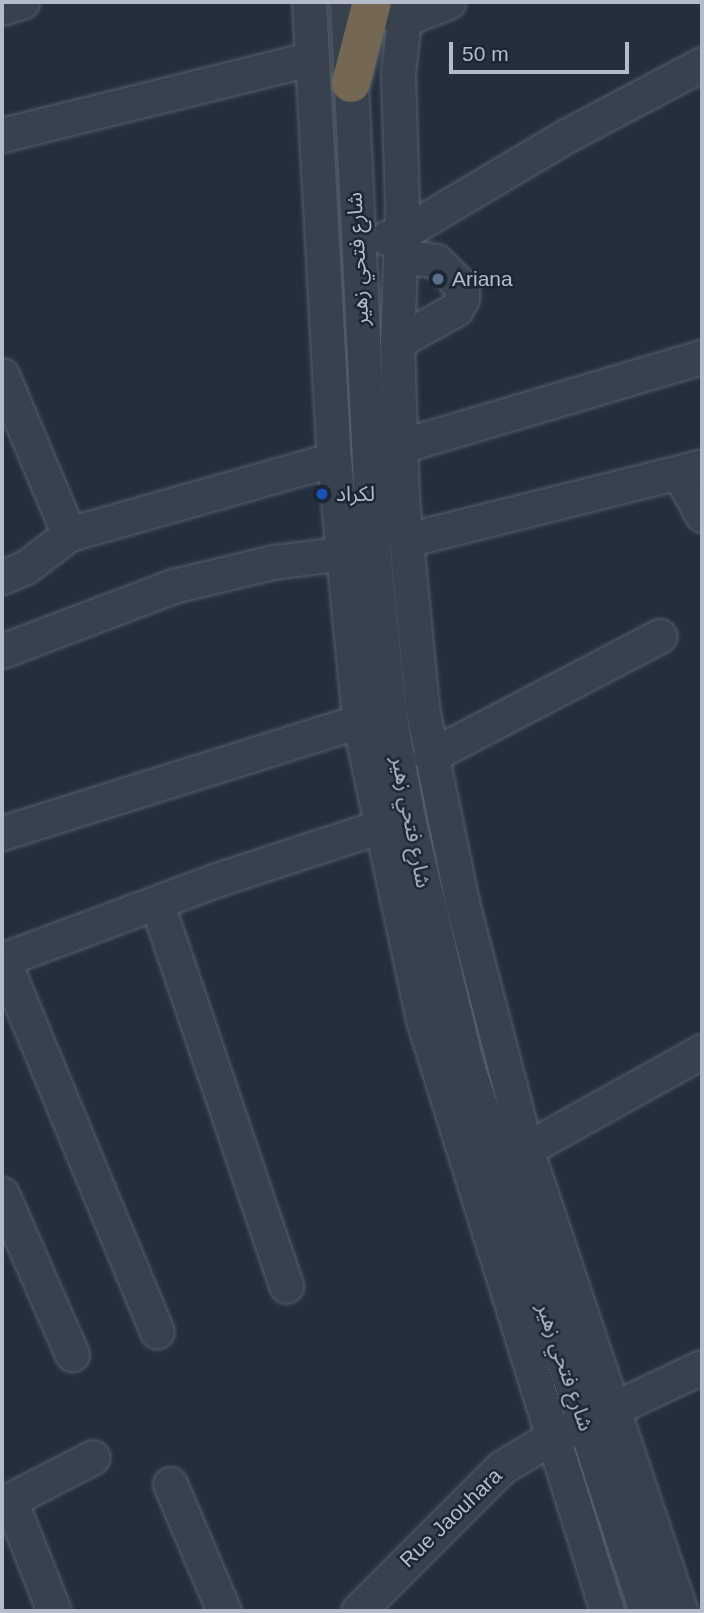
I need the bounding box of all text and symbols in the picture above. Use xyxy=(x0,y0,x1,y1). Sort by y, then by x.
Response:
scale bar xyxy=(452,28,632,72)
text: 50 m xyxy=(462,42,509,65)
street label: شارع فتحي زهير xyxy=(342,192,374,326)
place label: Ariana xyxy=(452,266,513,292)
marker: Ariana xyxy=(430,271,446,287)
place label: لكراد xyxy=(336,481,375,507)
marker: لكراد xyxy=(314,486,330,502)
street label: شارع فتحي زهير xyxy=(386,754,436,890)
street label: شارع فتحي زهير xyxy=(531,1300,599,1434)
street label: Rue Jaouhara xyxy=(395,1463,507,1573)

